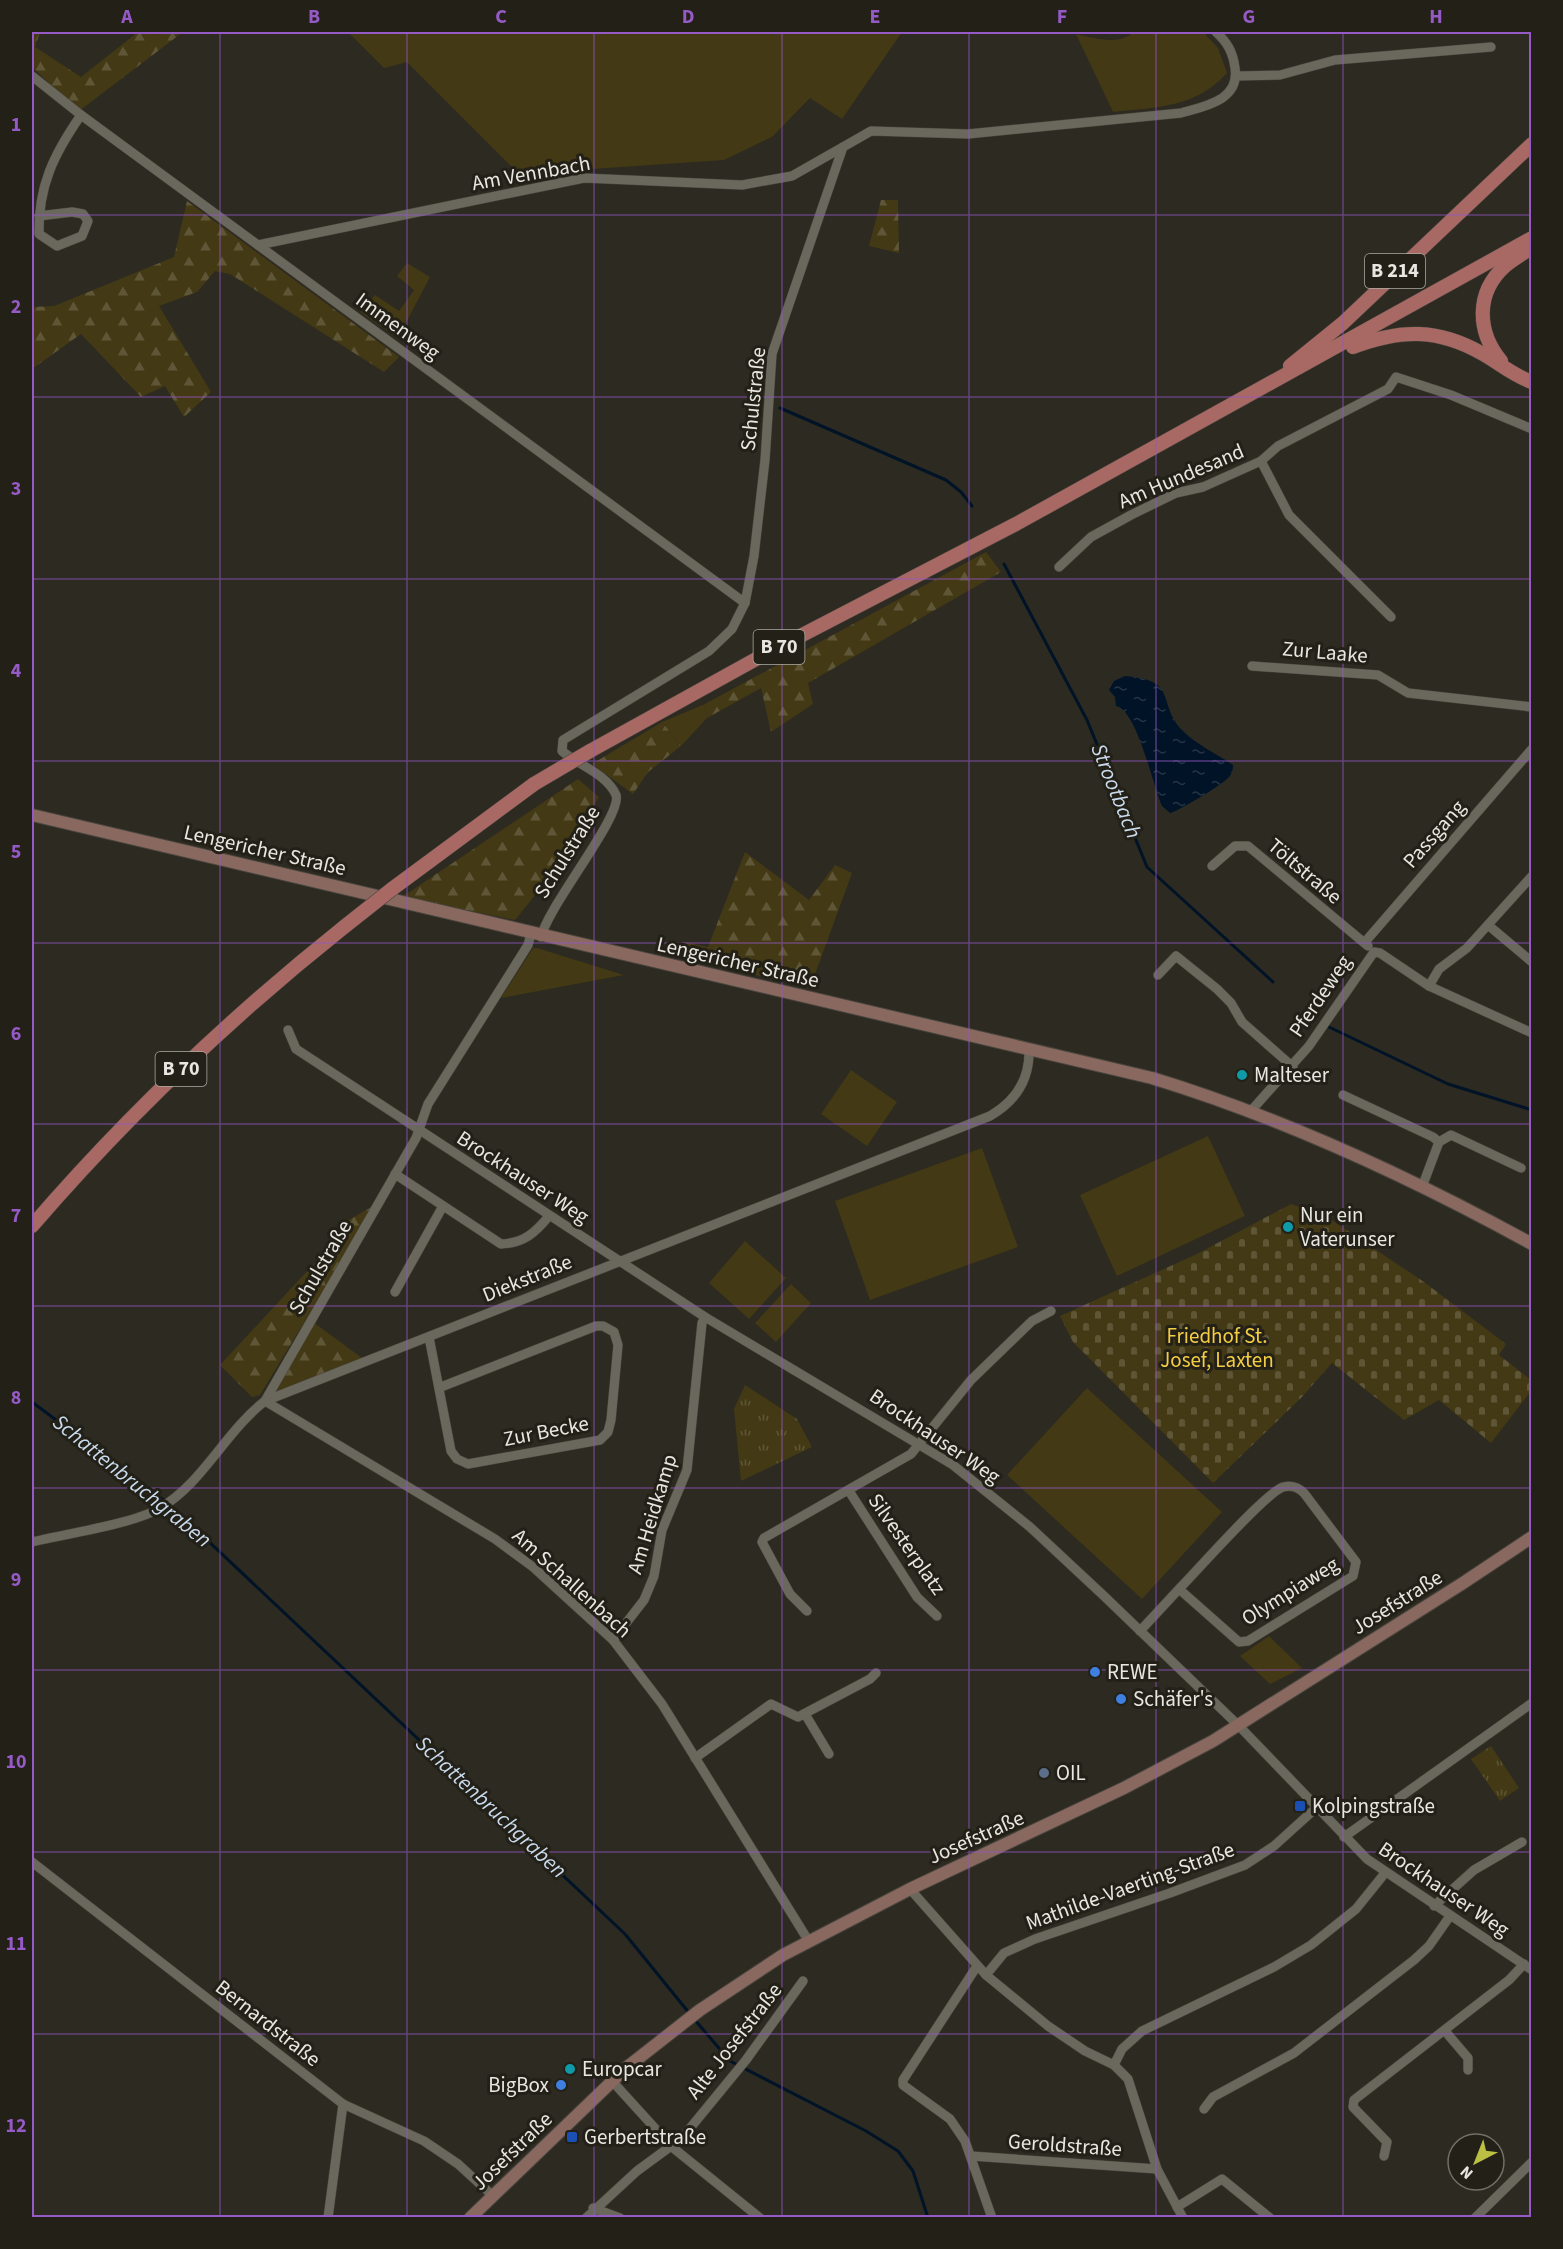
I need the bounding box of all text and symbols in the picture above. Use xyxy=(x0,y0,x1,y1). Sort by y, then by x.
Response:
text: A xyxy=(120,3,133,31)
text: B xyxy=(308,3,320,31)
text: C xyxy=(495,3,507,31)
text: D xyxy=(682,3,694,31)
text: E xyxy=(870,3,880,31)
text: F xyxy=(1057,3,1067,31)
text: G xyxy=(1243,3,1255,31)
text: H xyxy=(1429,3,1443,31)
text: 1 xyxy=(11,111,21,139)
street label: Am Vennbach xyxy=(469,148,593,198)
road number: B 214 xyxy=(1365,254,1425,288)
street label: Immenweg xyxy=(350,285,447,367)
text: 2 xyxy=(11,293,21,321)
street label: Schulstraße xyxy=(733,346,773,452)
street label: Am Hundesand xyxy=(1113,436,1249,516)
text: 3 xyxy=(11,475,21,503)
road number: B 70 xyxy=(754,630,804,664)
street label: Zur Laake xyxy=(1281,633,1369,671)
text: 4 xyxy=(11,657,22,685)
water label: Strootbach xyxy=(1082,739,1150,843)
street label: Passgang xyxy=(1396,793,1473,875)
street label: Schulstraße xyxy=(527,800,607,904)
street label: Lengericher Straße xyxy=(181,817,349,883)
street label: Töltstraße xyxy=(1261,831,1349,911)
text: 5 xyxy=(11,838,21,866)
street label: Lengericher Straße xyxy=(654,929,822,995)
street label: Pferdeweg xyxy=(1281,949,1359,1043)
text: 6 xyxy=(11,1020,21,1048)
road number: B 70 xyxy=(156,1052,207,1086)
place label: Malteser xyxy=(1254,1060,1330,1090)
marker: Malteser xyxy=(1235,1068,1249,1082)
street label: Brockhauser Weg xyxy=(451,1123,595,1231)
place label: Nur ein Vaterunser xyxy=(1300,1200,1395,1254)
text: 7 xyxy=(11,1202,21,1230)
street label: Schulstraße xyxy=(281,1214,359,1320)
marker: Nur ein Vaterunser xyxy=(1281,1220,1295,1234)
street label: Diekstraße xyxy=(478,1246,576,1310)
park label: Friedhof St. Josef, Laxten xyxy=(1160,1321,1274,1375)
street label: Brockhauser Weg xyxy=(864,1381,1007,1491)
text: 8 xyxy=(11,1384,21,1412)
water label: Schattenbruchgraben xyxy=(46,1407,218,1555)
street label: Zur Becke xyxy=(501,1408,591,1454)
street label: Am Heidkamp xyxy=(620,1450,684,1578)
street label: Silvesterplatz xyxy=(861,1487,953,1601)
street label: Am Schallenbach xyxy=(506,1521,638,1645)
street label: Olympiaweg xyxy=(1236,1549,1345,1633)
street label: Josefstraße xyxy=(1346,1562,1448,1642)
text: 9 xyxy=(11,1566,21,1594)
place label: REWE xyxy=(1107,1657,1158,1687)
marker: REWE xyxy=(1088,1665,1102,1679)
place label: Schäfer's xyxy=(1133,1684,1213,1714)
marker: Schäfer's xyxy=(1114,1692,1128,1706)
water label: Schattenbruchgraben xyxy=(408,1728,574,1886)
text: 10 xyxy=(5,1748,27,1776)
place label: OIL xyxy=(1056,1758,1086,1788)
marker: OIL xyxy=(1037,1766,1051,1780)
place label: Kolpingstraße xyxy=(1312,1791,1435,1821)
marker: Kolpingstraße xyxy=(1293,1799,1307,1813)
street label: Josefstraße xyxy=(923,1803,1029,1871)
street label: Mathilde-Vaerting-Straße xyxy=(1022,1834,1238,1938)
street label: Brockhauser Weg xyxy=(1373,1834,1516,1944)
text: 11 xyxy=(5,1930,27,1958)
street label: Bernardstraße xyxy=(209,1972,327,2074)
street label: Alte Josefstraße xyxy=(679,1977,789,2105)
place label: Europcar xyxy=(582,2054,663,2084)
marker: Europcar xyxy=(563,2062,577,2076)
place label: BigBox xyxy=(488,2070,550,2100)
marker: BigBox xyxy=(554,2078,568,2092)
street label: Josefstraße xyxy=(465,2105,559,2197)
text: 12 xyxy=(5,2112,27,2140)
place label: Gerbertstraße xyxy=(584,2122,706,2152)
street label: Geroldstraße xyxy=(1007,2126,1123,2164)
marker: Gerbertstraße xyxy=(565,2130,579,2144)
north arrow xyxy=(1446,2132,1506,2192)
text: N xyxy=(1455,2161,1478,2184)

